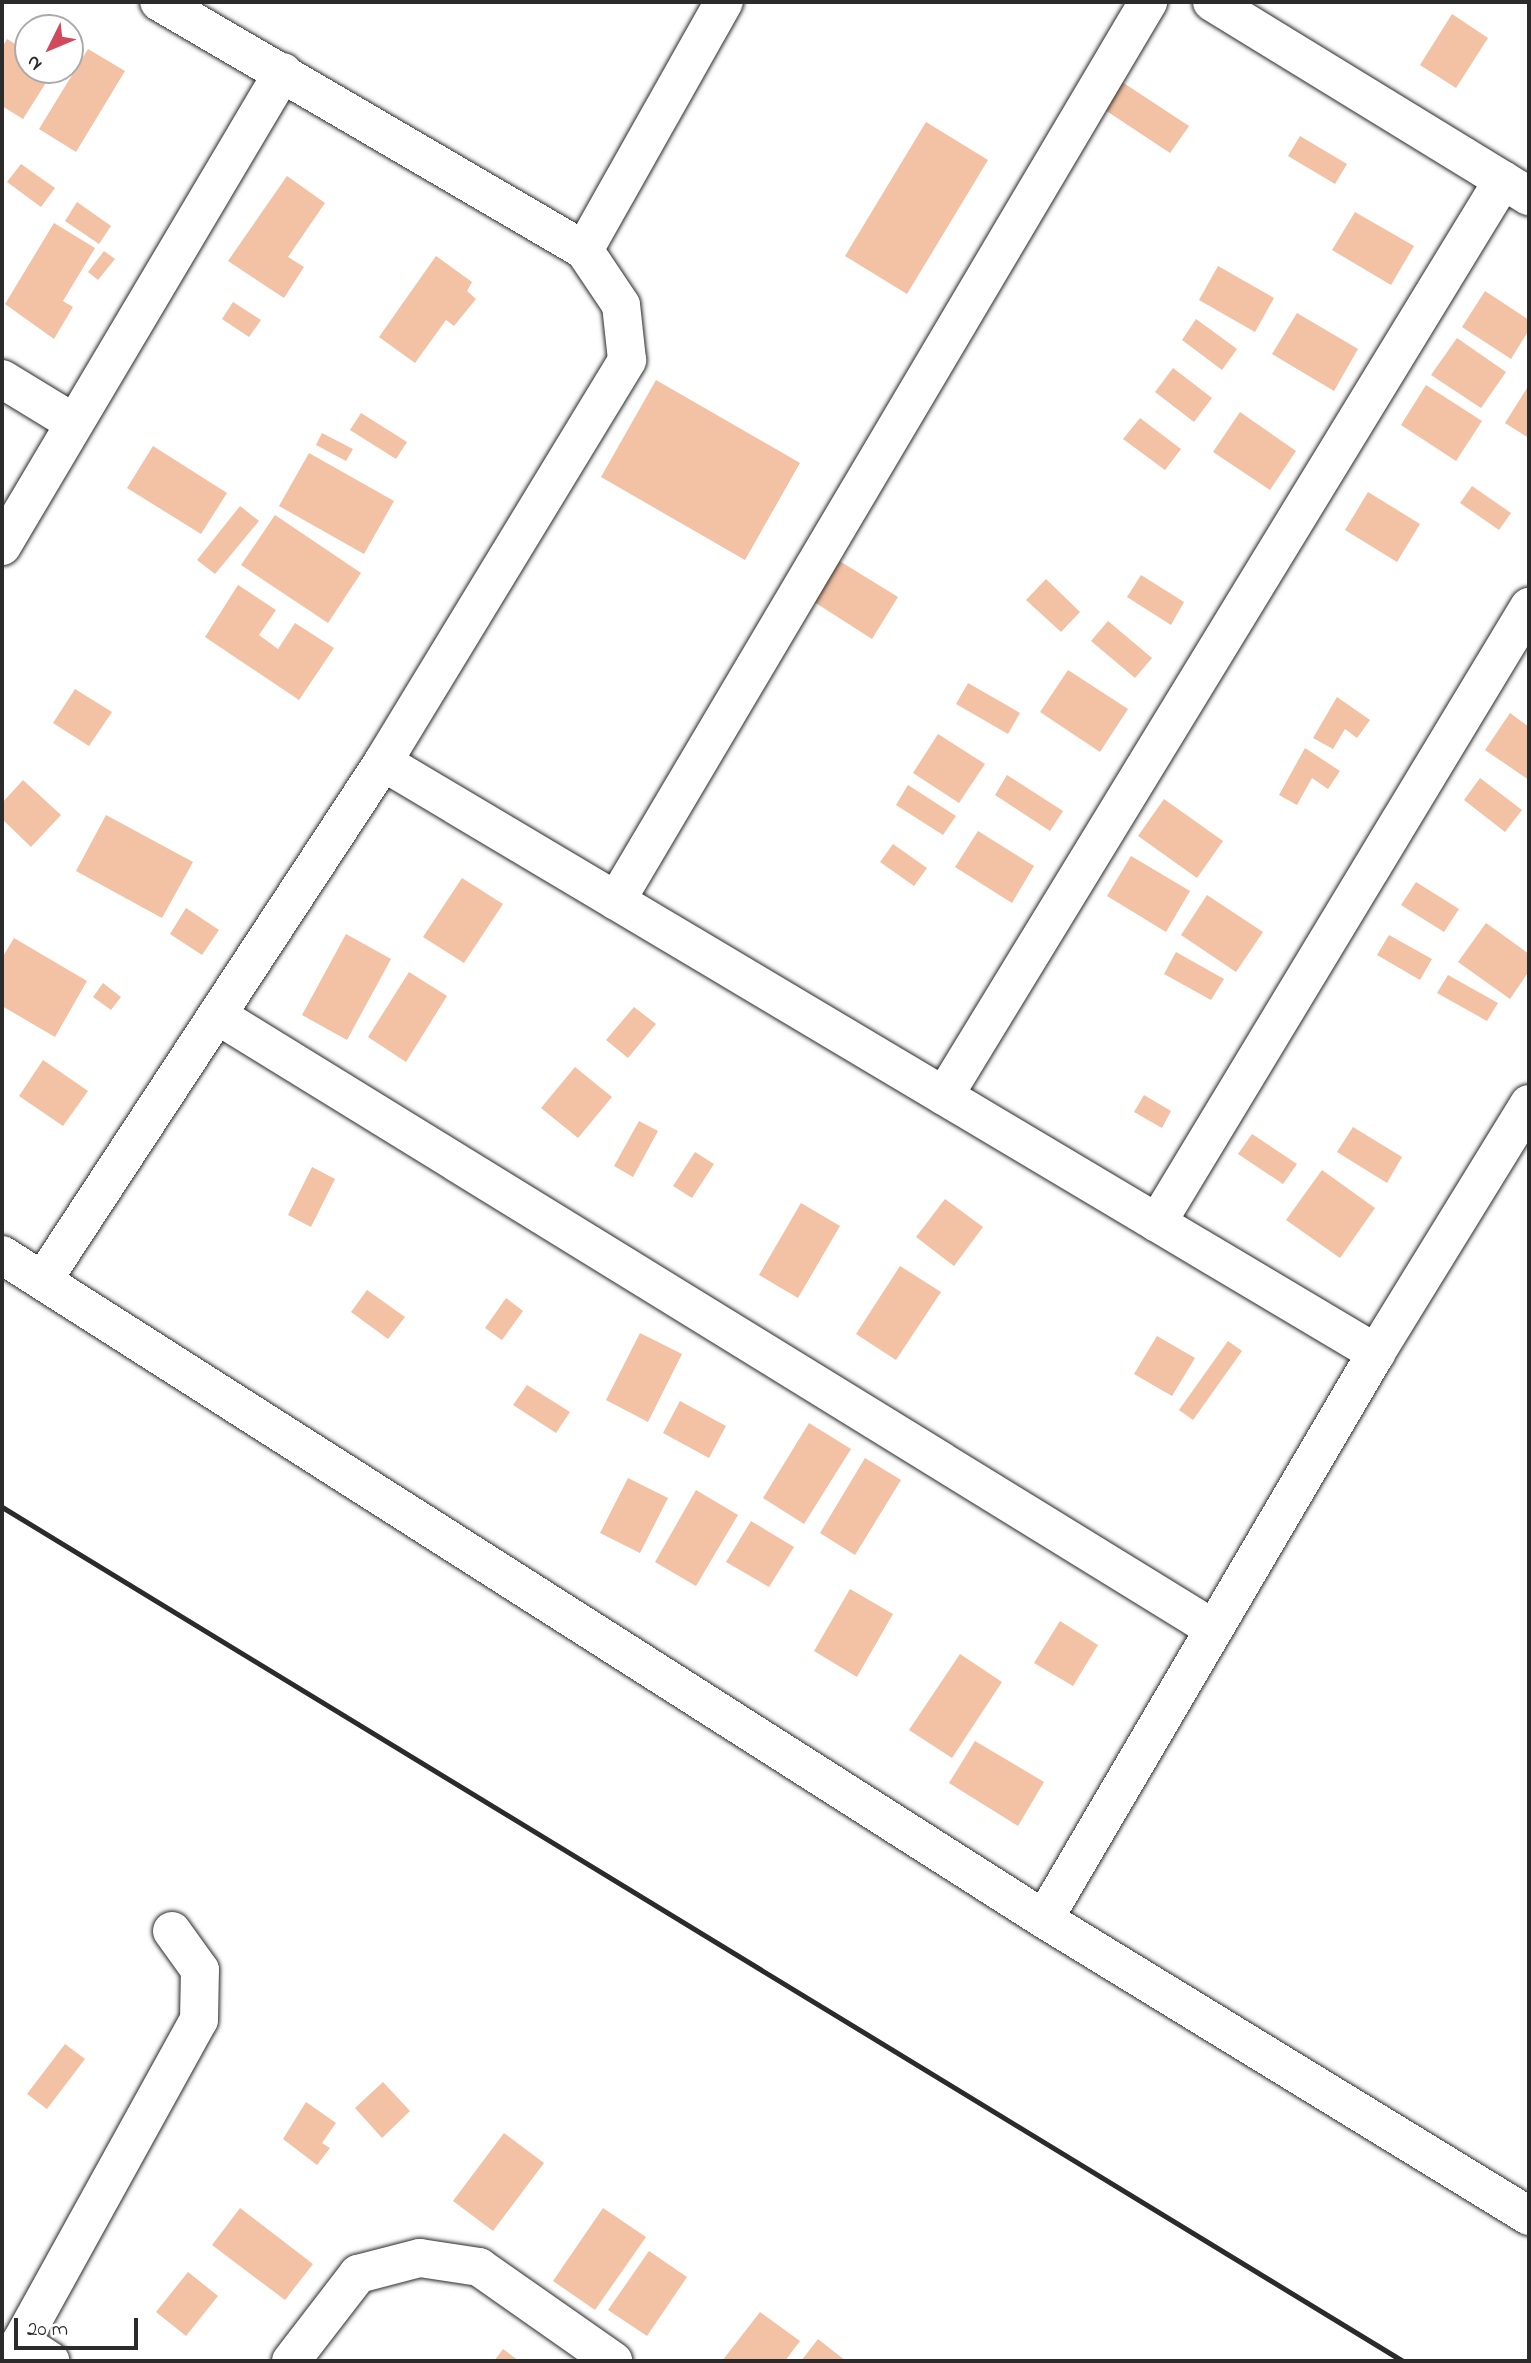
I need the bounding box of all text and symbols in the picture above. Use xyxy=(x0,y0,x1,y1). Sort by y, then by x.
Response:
north arrow xyxy=(14,14,84,84)
text: N xyxy=(20,48,49,76)
scale bar xyxy=(18,2304,142,2348)
text: 20 m xyxy=(27,2315,68,2345)

